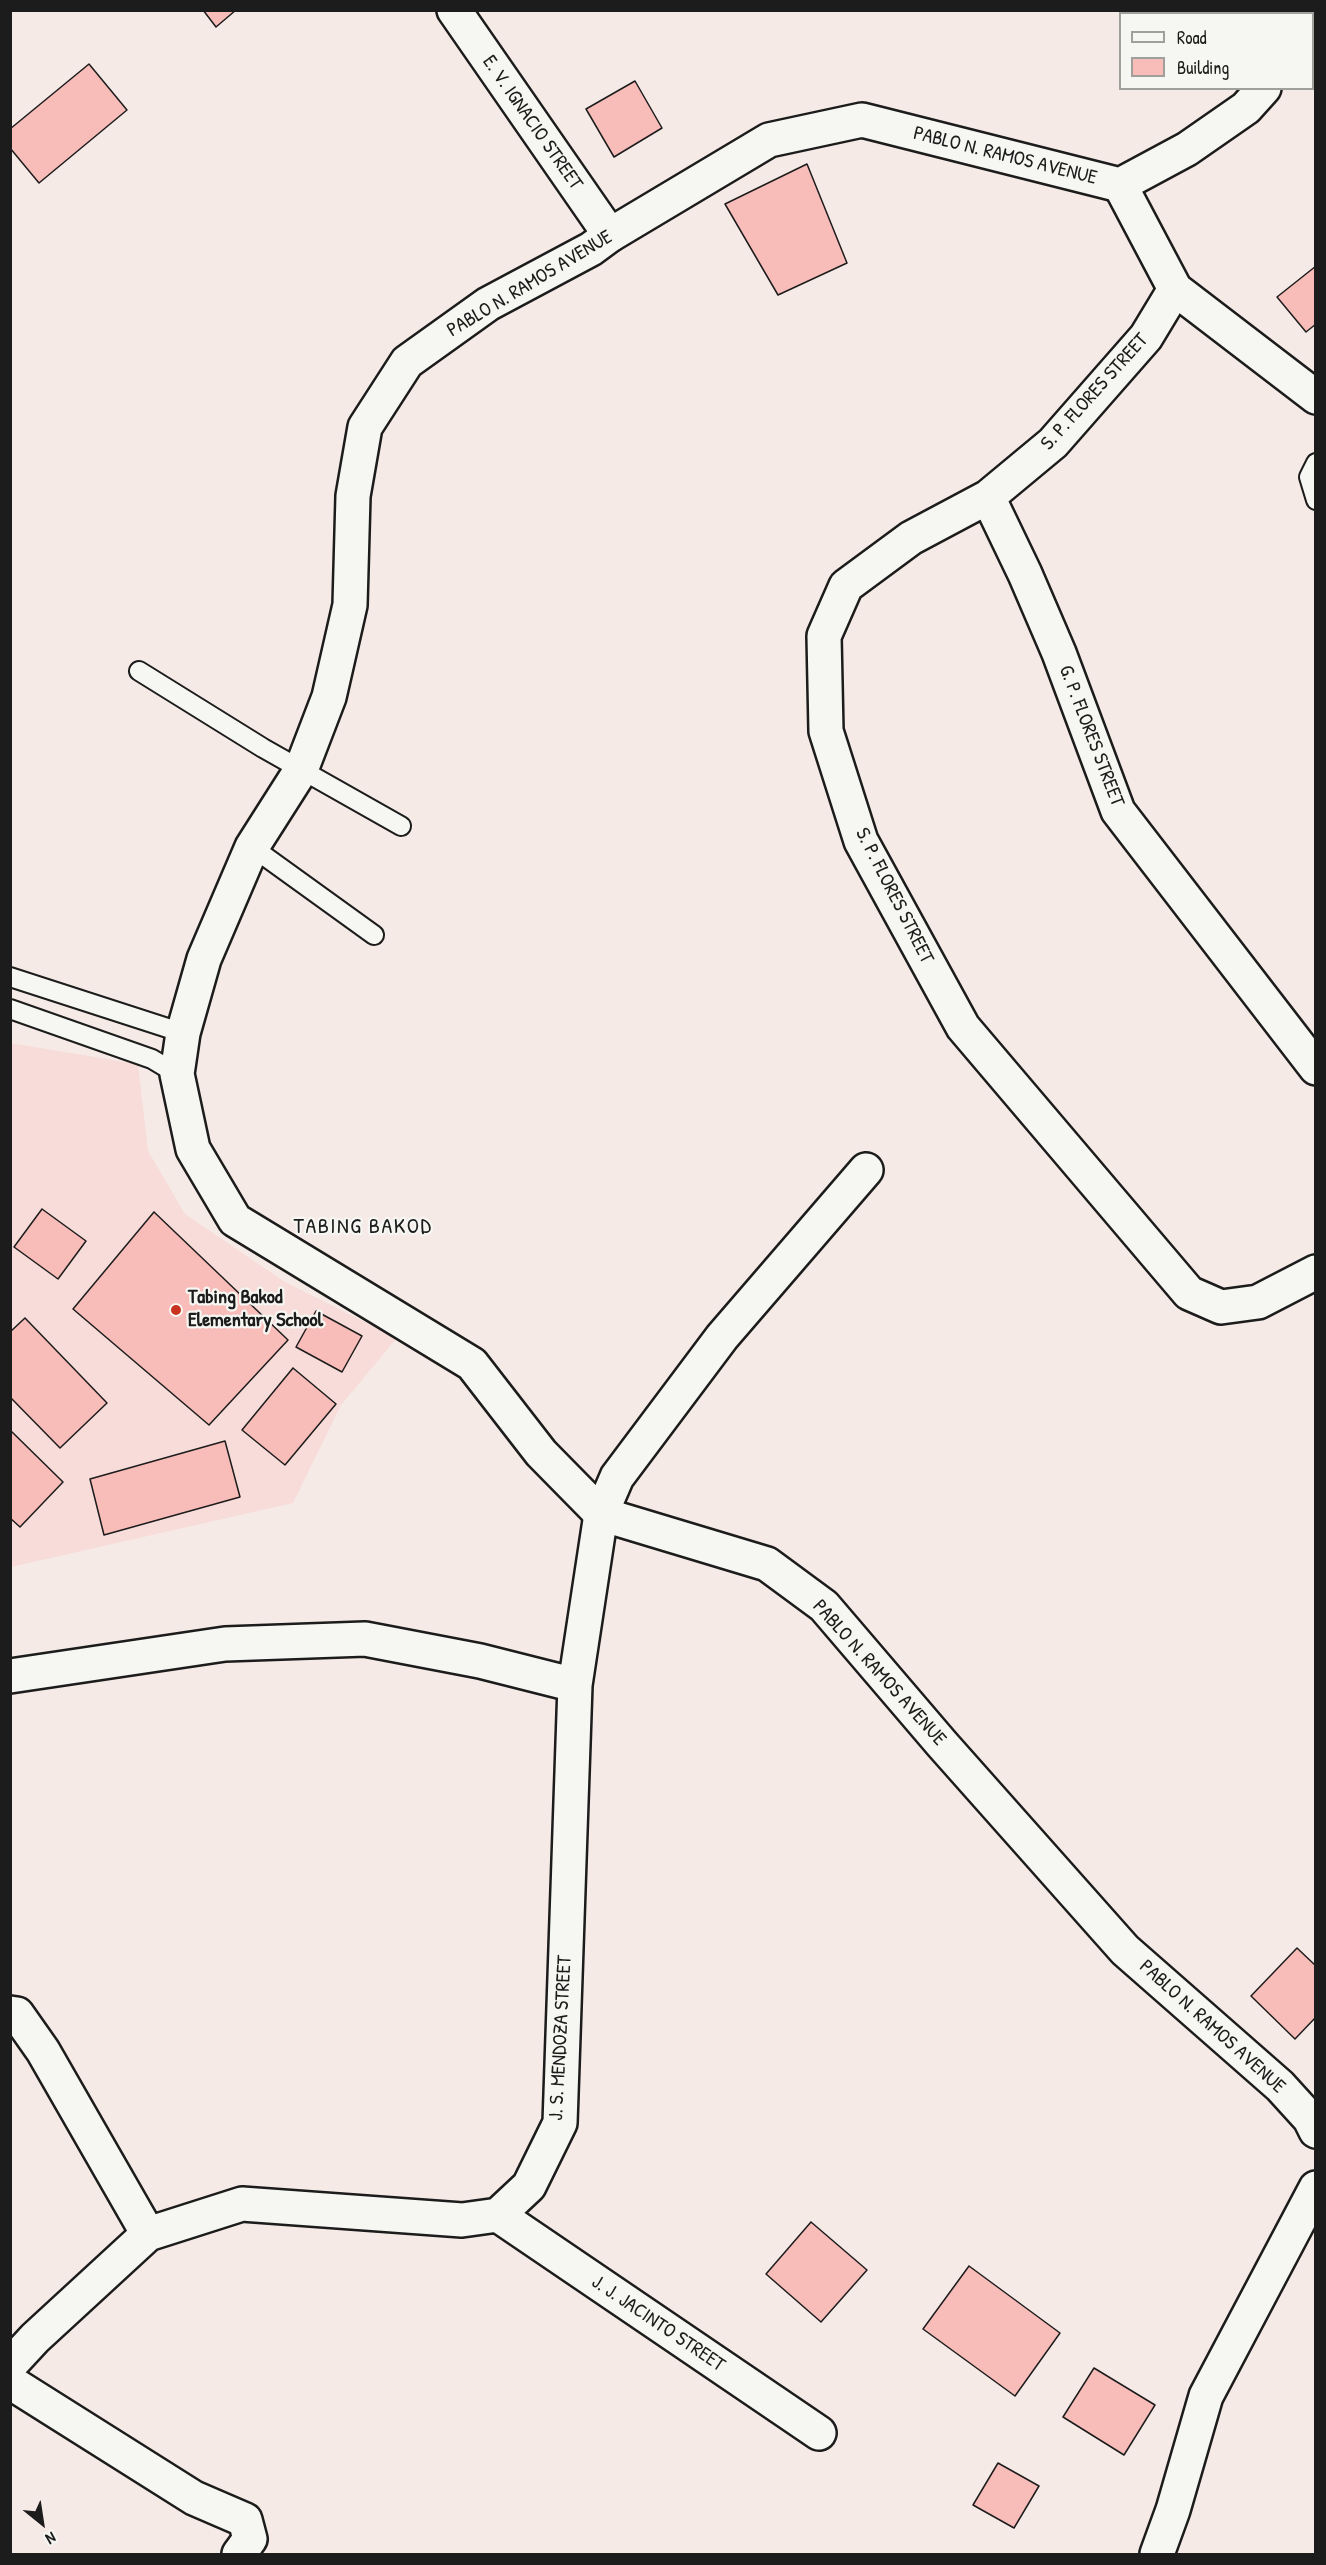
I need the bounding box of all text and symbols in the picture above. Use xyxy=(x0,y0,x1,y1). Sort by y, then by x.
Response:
legend xyxy=(1119,12,1314,90)
text: Road xyxy=(1177,25,1207,50)
street label: E. V. IGNACIO STREET xyxy=(477,51,587,195)
text: Building xyxy=(1177,55,1229,80)
street label: PABLO N. RAMOS AVENUE xyxy=(911,122,1099,190)
street label: PABLO N. RAMOS AVENUE xyxy=(443,225,617,343)
street label: S. P. FLORES STREET xyxy=(1036,329,1154,455)
street label: G. P. FLORES STREET xyxy=(1053,662,1129,810)
street label: S. P. FLORES STREET xyxy=(849,824,939,968)
district label: TABING BAKOD xyxy=(294,1214,432,1240)
place label: Tabing Bakod Elementary School xyxy=(188,1286,323,1333)
marker: Tabing Bakod Elementary School xyxy=(169,1303,183,1317)
street label: PABLO N. RAMOS AVENUE xyxy=(807,1595,951,1751)
street label: J. S. MENDOZA STREET xyxy=(545,1955,577,2121)
street label: PABLO N. RAMOS AVENUE xyxy=(1134,1955,1290,2099)
street label: J. J. JACINTO STREET xyxy=(587,2271,729,2377)
north arrow xyxy=(12,2493,72,2553)
text: N xyxy=(42,2527,60,2550)

